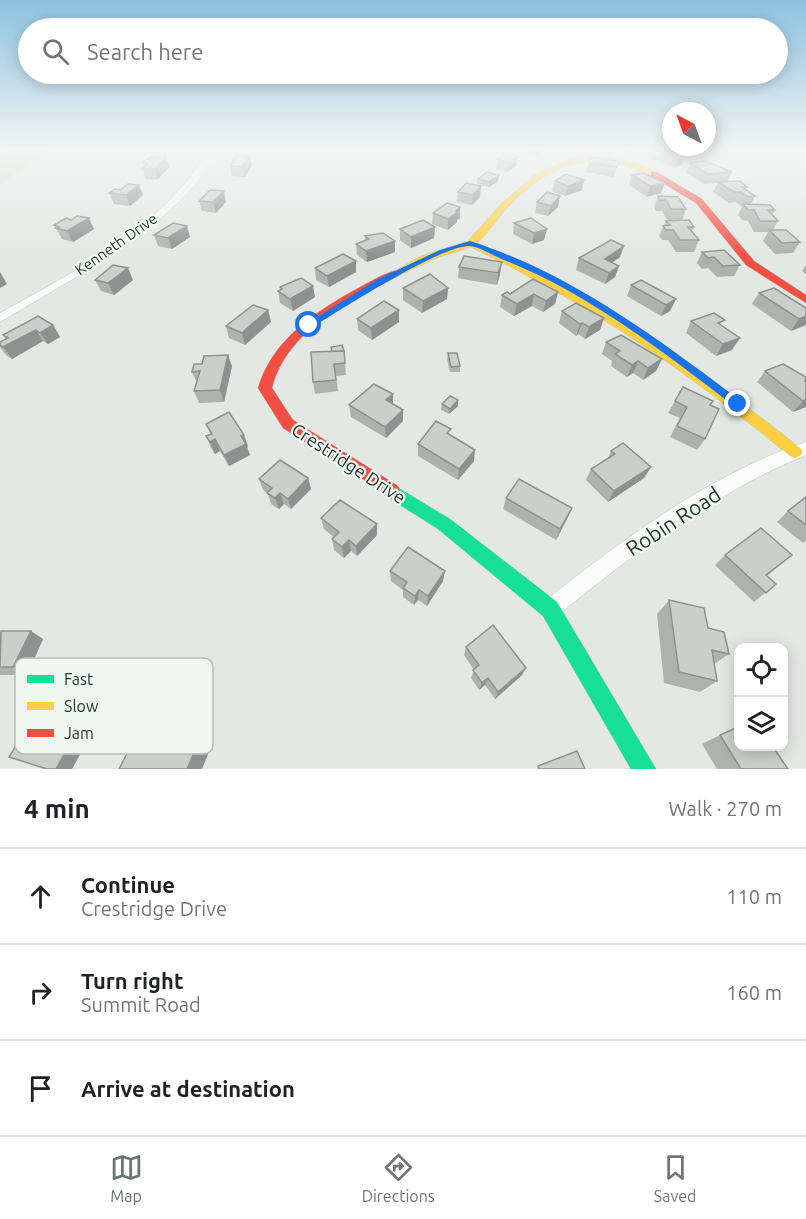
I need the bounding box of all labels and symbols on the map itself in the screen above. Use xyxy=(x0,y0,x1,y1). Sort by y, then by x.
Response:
north arrow xyxy=(662,102,716,156)
street label: Kenneth Drive xyxy=(72,210,160,278)
route start xyxy=(295,311,321,337)
route end xyxy=(724,390,750,416)
street label: Crestridge Drive xyxy=(288,419,410,507)
street label: Robin Road xyxy=(621,482,725,560)
legend xyxy=(15,658,213,754)
text: Fast xyxy=(64,670,94,688)
text: Slow xyxy=(64,697,99,715)
text: Jam xyxy=(64,724,94,742)

